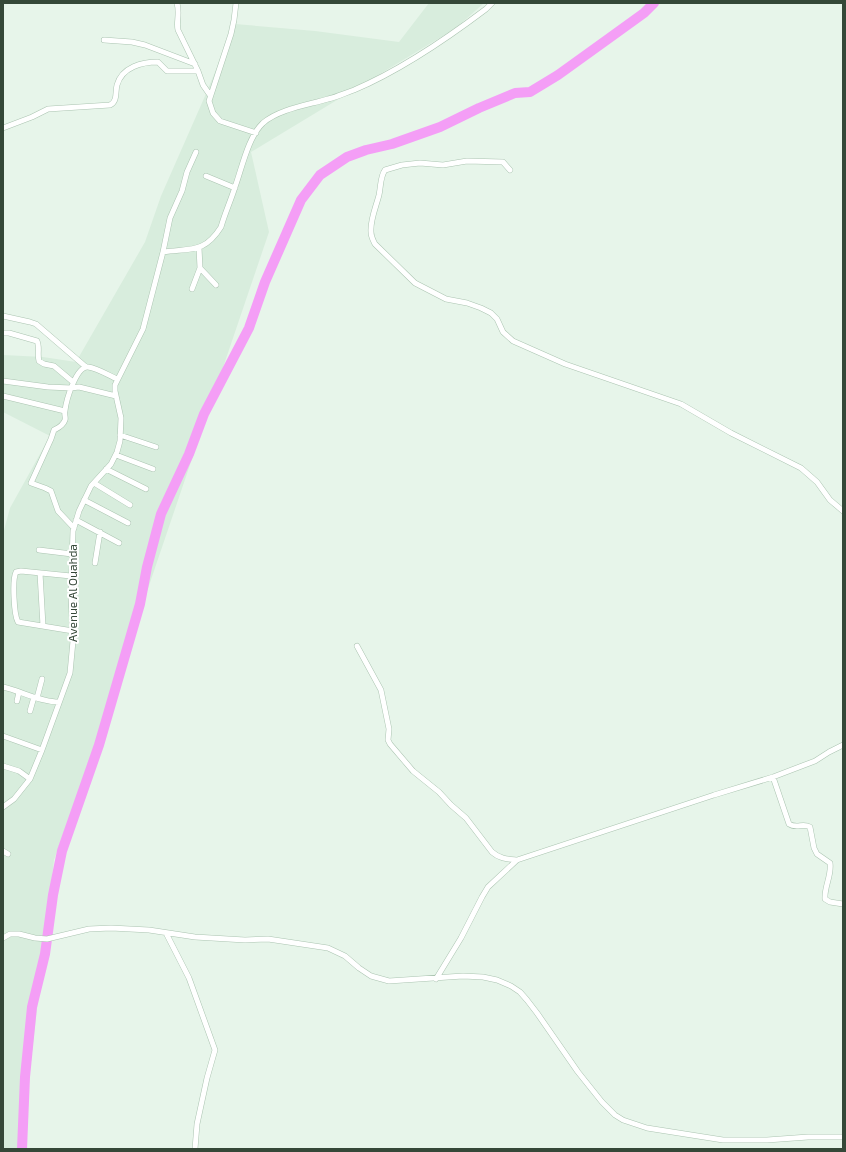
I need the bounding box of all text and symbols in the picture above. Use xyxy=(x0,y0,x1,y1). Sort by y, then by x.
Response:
street label: Avenue Al Ouahda xyxy=(65,544,79,642)

